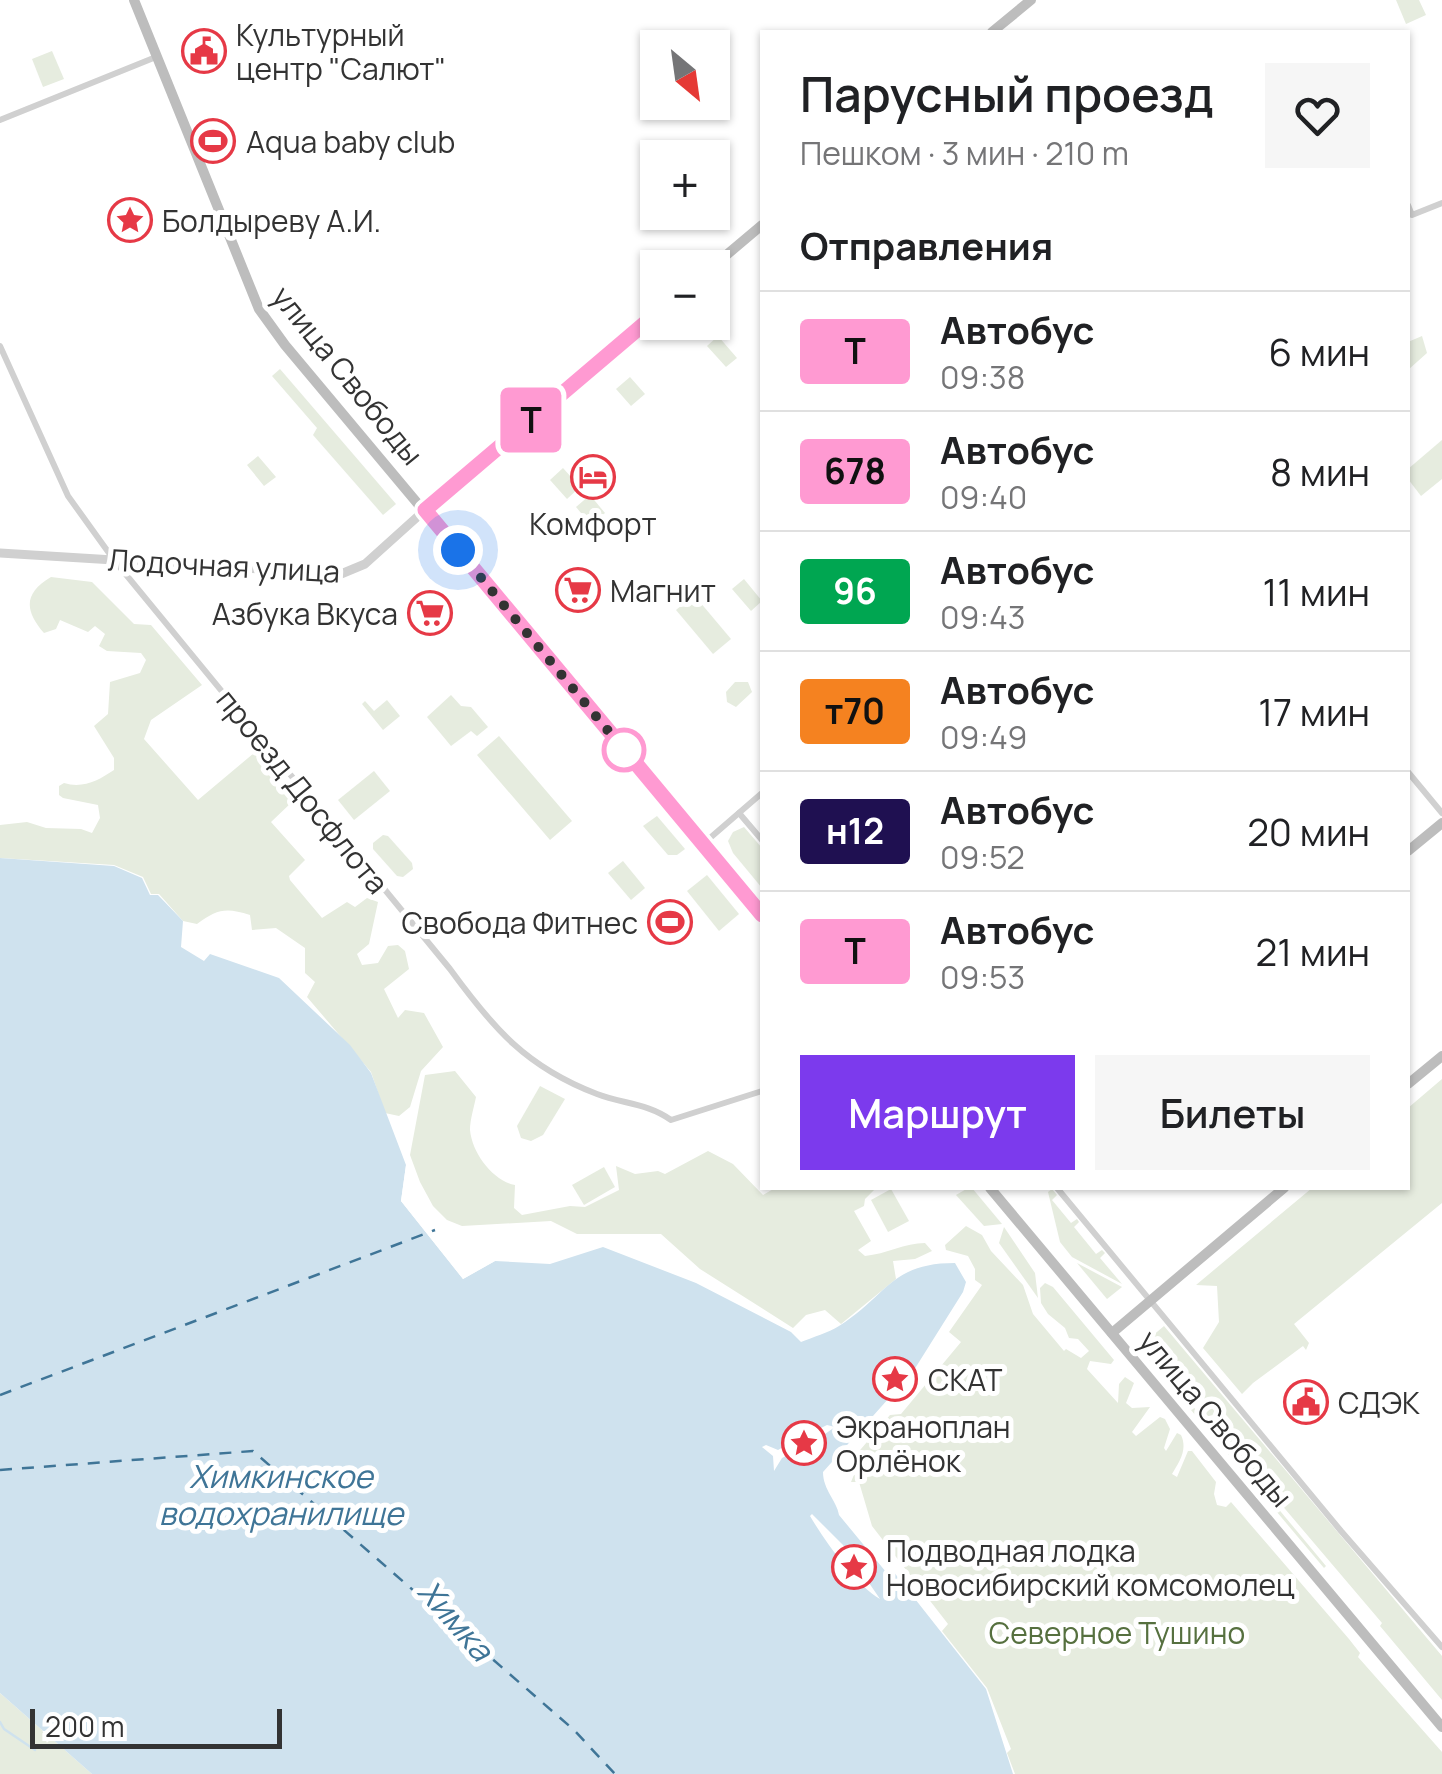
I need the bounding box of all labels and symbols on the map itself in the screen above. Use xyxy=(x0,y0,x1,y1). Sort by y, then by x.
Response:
place label: Культурный центр "Салют" xyxy=(236,14,446,89)
public building icon: Культурный центр "Салют" xyxy=(181,28,227,74)
north arrow xyxy=(640,30,730,120)
sports icon: Aqua baby club xyxy=(190,118,236,164)
place label: Aqua baby club xyxy=(246,121,455,162)
place icon: Болдыреву А.И. xyxy=(107,197,153,243)
place label: Болдыреву А.И. xyxy=(162,200,381,241)
street label: улица Свободы xyxy=(263,277,433,473)
line badge: Т xyxy=(498,388,564,452)
hotel icon: Комфорт xyxy=(570,454,616,500)
place label: Комфорт xyxy=(529,503,657,544)
your location xyxy=(433,525,483,575)
street label: Лодочная улица xyxy=(107,538,341,592)
supermarket icon: Магнит xyxy=(555,567,601,613)
place label: Магнит xyxy=(610,570,716,611)
supermarket icon: Азбука Вкуса xyxy=(407,590,453,636)
place label: Азбука Вкуса xyxy=(212,593,398,634)
street label: проезд Досфлота xyxy=(208,680,398,902)
unlabelled marker xyxy=(603,729,645,771)
sports icon: Свобода Фитнес xyxy=(647,899,693,945)
place label: Свобода Фитнес xyxy=(401,902,638,943)
street label: улица Свободы xyxy=(1130,1321,1302,1515)
place icon: СКАТ xyxy=(872,1356,918,1402)
place label: СКАТ xyxy=(928,1359,1002,1400)
public building icon: СДЭК xyxy=(1283,1379,1329,1425)
place label: СДЭК xyxy=(1338,1382,1420,1423)
place label: Экраноплан Орлёнок xyxy=(836,1406,1011,1481)
place icon: Экраноплан Орлёнок xyxy=(781,1420,827,1466)
water label: Химкинское водохранилище xyxy=(159,1454,406,1535)
place label: Подводная лодка Новосибирский комсомолец xyxy=(886,1530,1295,1605)
place icon: Подводная лодка Новосибирский комсомолец xyxy=(831,1544,877,1590)
water label: Химка xyxy=(409,1570,505,1671)
park label: Северное Тушино xyxy=(989,1612,1245,1653)
scale bar xyxy=(30,1704,282,1748)

